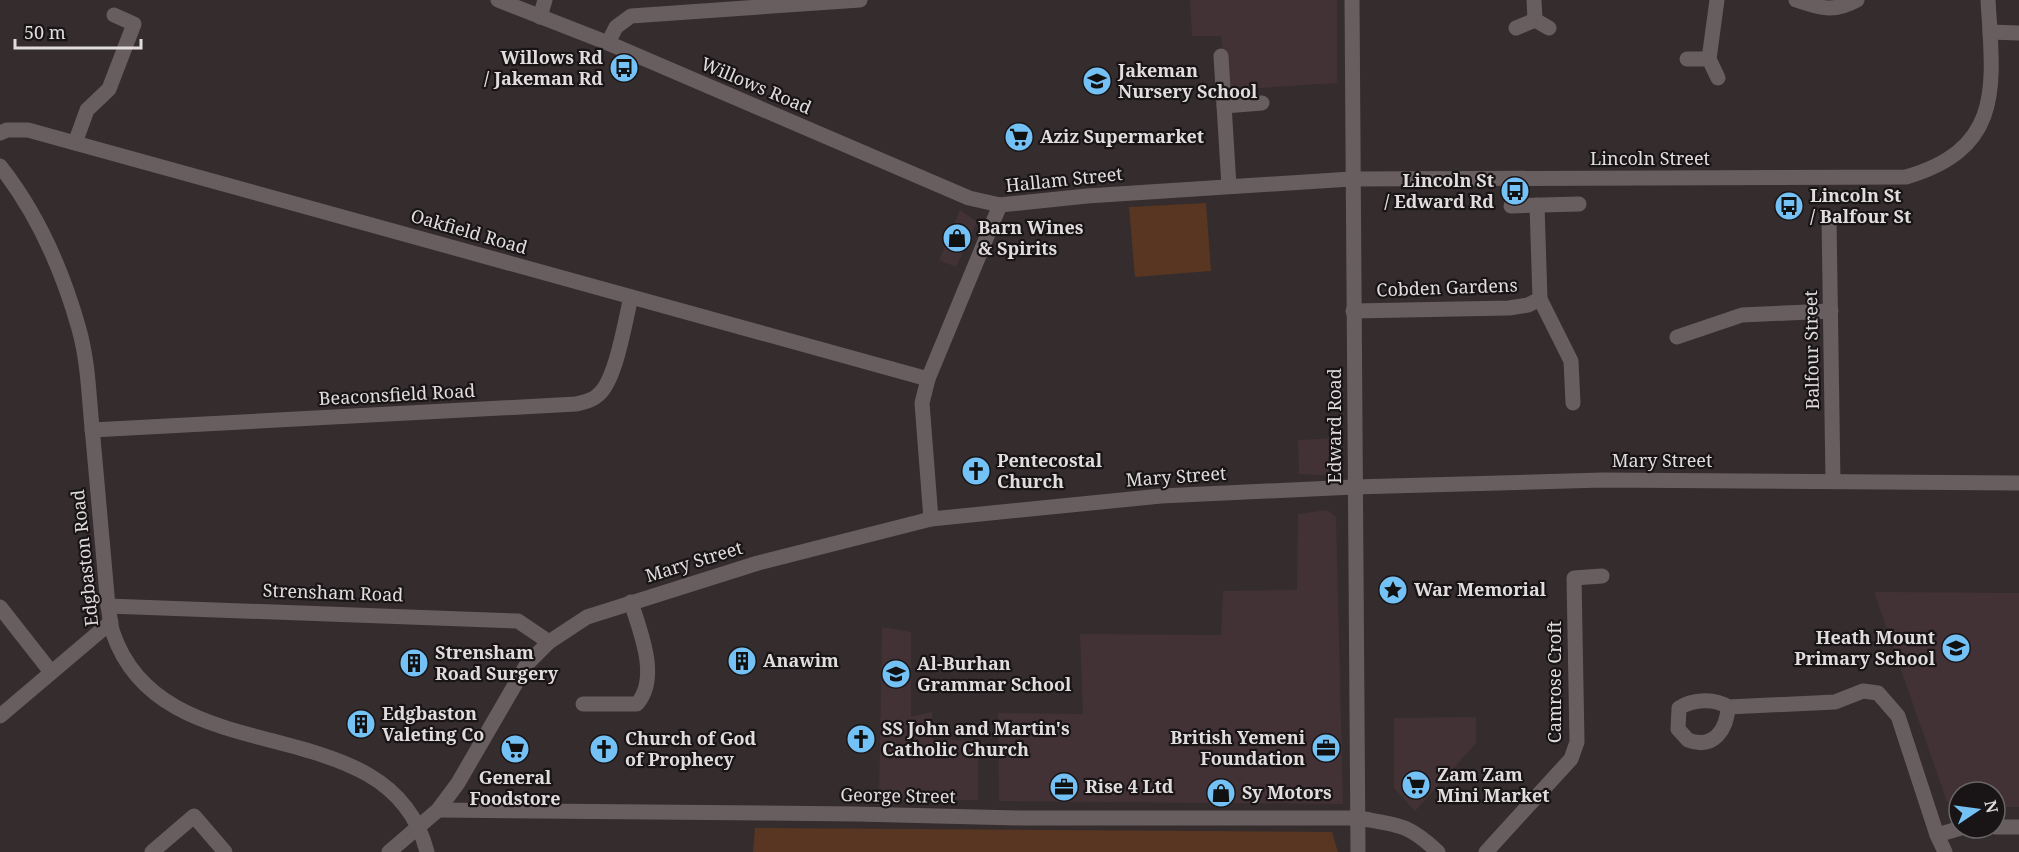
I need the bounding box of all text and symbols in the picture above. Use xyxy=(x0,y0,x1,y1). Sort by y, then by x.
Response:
scale bar xyxy=(15,12,141,50)
text: 50 m xyxy=(24,20,66,44)
place label: Willows Rd / Jakeman Rd xyxy=(484,45,603,90)
street label: Willows Road xyxy=(697,51,815,119)
bus stop icon: Willows Rd / Jakeman Rd xyxy=(608,52,640,84)
place label: Jakeman Nursery School xyxy=(1117,58,1258,103)
school or university icon: Jakeman Nursery School xyxy=(1081,65,1113,97)
supermarket icon: Aziz Supermarket xyxy=(1003,121,1035,153)
place label: Aziz Supermarket xyxy=(1040,124,1204,148)
street label: Lincoln Street xyxy=(1590,146,1710,170)
street label: Hallam Street xyxy=(1004,161,1124,197)
place label: Lincoln St / Edward Rd xyxy=(1384,168,1494,213)
bus stop icon: Lincoln St / Edward Rd xyxy=(1499,175,1531,207)
place label: Lincoln St / Balfour St xyxy=(1810,183,1911,228)
bus stop icon: Lincoln St / Balfour St xyxy=(1773,190,1805,222)
street label: Oakfield Road xyxy=(408,203,530,259)
place label: Barn Wines & Spirits xyxy=(978,215,1084,260)
shop icon: Barn Wines & Spirits xyxy=(941,222,973,254)
street label: Cobden Gardens xyxy=(1376,273,1518,301)
street label: Balfour Street xyxy=(1798,290,1824,410)
street label: Edward Road xyxy=(1322,368,1346,484)
street label: Beaconsfield Road xyxy=(318,378,476,410)
place label: Pentecostal Church xyxy=(997,448,1103,493)
street label: Mary Street xyxy=(1612,448,1712,472)
church icon: Pentecostal Church xyxy=(960,455,992,487)
street label: Mary Street xyxy=(1125,461,1227,491)
street label: Edgbaston Road xyxy=(65,488,103,628)
street label: Mary Street xyxy=(642,535,745,587)
place icon: War Memorial xyxy=(1377,574,1409,606)
place label: War Memorial xyxy=(1414,577,1547,601)
street label: Strensham Road xyxy=(262,578,404,606)
street label: Camrose Croft xyxy=(1542,621,1566,743)
place label: Heath Mount Primary School xyxy=(1794,625,1936,670)
school or university icon: Heath Mount Primary School xyxy=(1940,632,1972,664)
place label: Strensham Road Surgery xyxy=(435,640,559,685)
building icon: Anawim xyxy=(726,645,758,677)
building icon: Strensham Road Surgery xyxy=(398,647,430,679)
place label: Anawim xyxy=(763,648,839,672)
place label: Al-Burhan Grammar School xyxy=(917,651,1072,696)
school or university icon: Al-Burhan Grammar School xyxy=(880,658,912,690)
place label: Edgbaston Valeting Co xyxy=(382,701,484,746)
building icon: Edgbaston Valeting Co xyxy=(345,708,377,740)
place label: SS John and Martin's Catholic Church xyxy=(882,716,1070,761)
church icon: SS John and Martin's Catholic Church xyxy=(845,723,877,755)
place label: British Yemeni Foundation xyxy=(1170,725,1306,770)
place label: Church of God of Prophecy xyxy=(625,726,757,771)
office icon: British Yemeni Foundation xyxy=(1310,732,1342,764)
supermarket icon: General Foodstore xyxy=(499,733,531,765)
church icon: Church of God of Prophecy xyxy=(588,733,620,765)
place label: Zam Zam Mini Market xyxy=(1437,762,1550,807)
place label: General Foodstore xyxy=(470,765,560,810)
supermarket icon: Zam Zam Mini Market xyxy=(1400,769,1432,801)
office icon: Rise 4 Ltd xyxy=(1048,771,1080,803)
place label: Rise 4 Ltd xyxy=(1085,774,1174,798)
shop icon: Sy Motors xyxy=(1205,777,1237,809)
place label: Sy Motors xyxy=(1242,780,1332,804)
north arrow xyxy=(1947,780,2007,840)
street label: George Street xyxy=(840,782,956,808)
text: N xyxy=(1979,798,2004,816)

